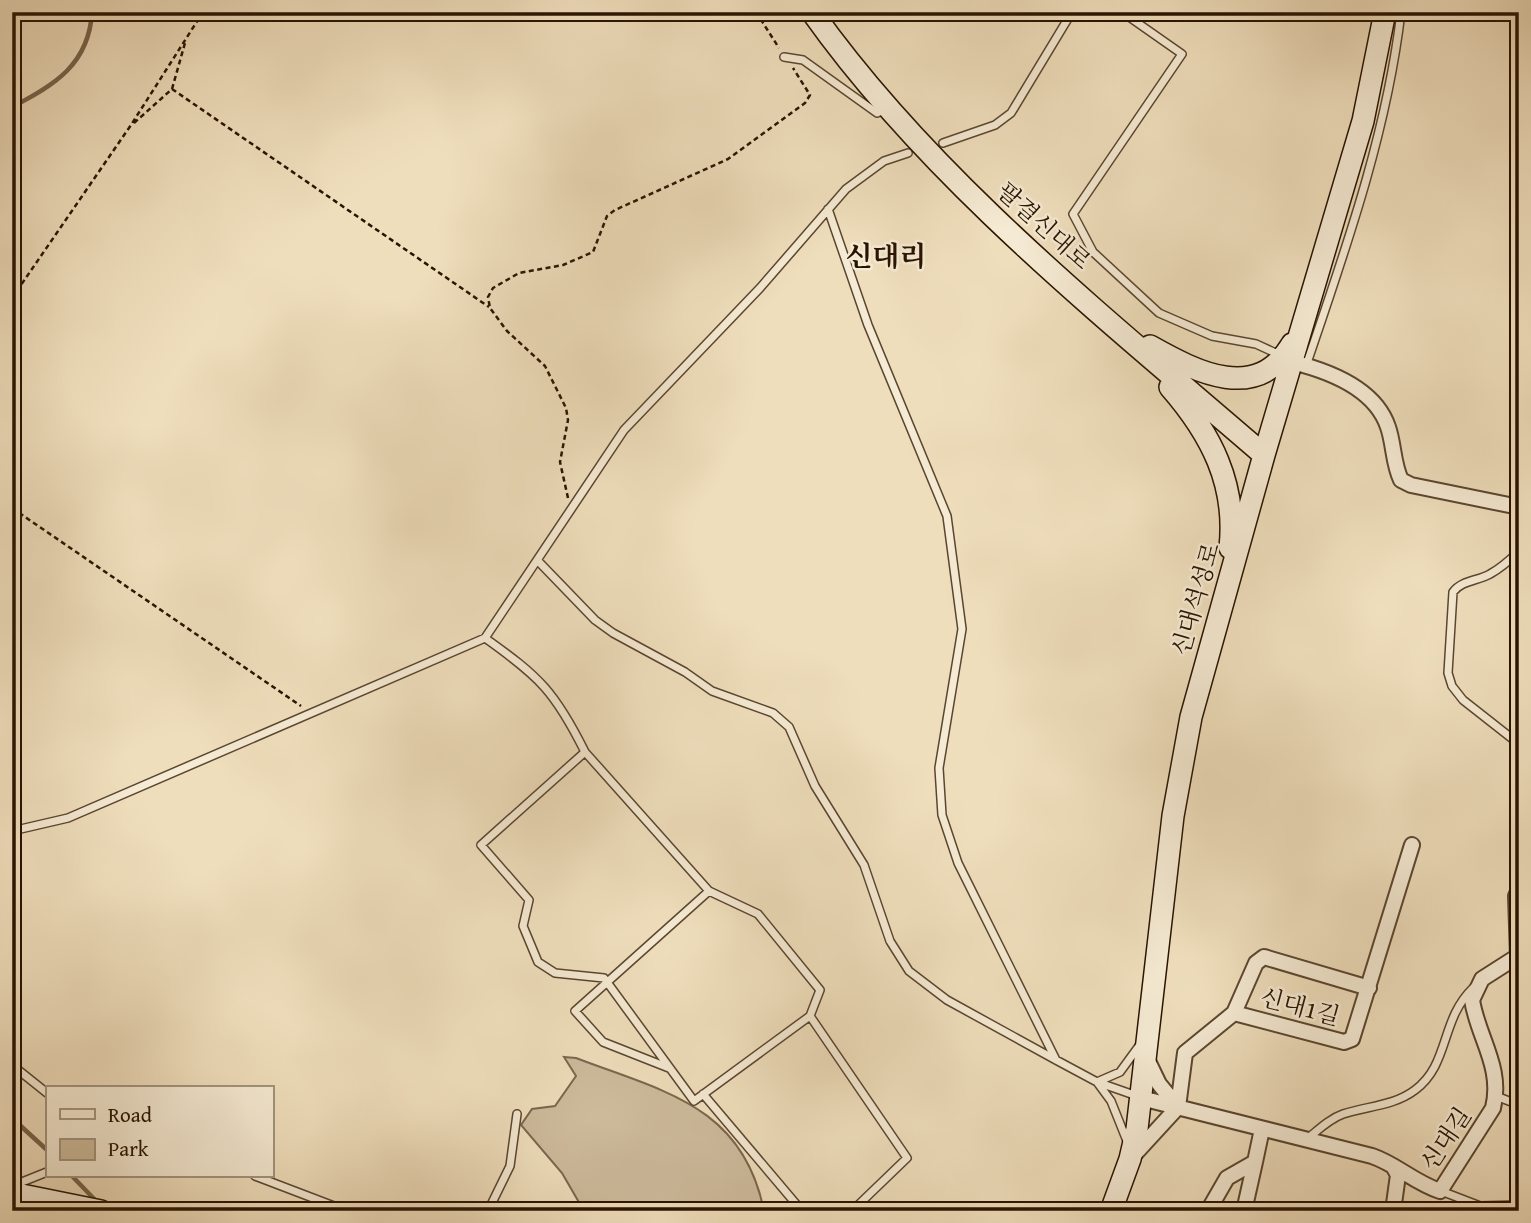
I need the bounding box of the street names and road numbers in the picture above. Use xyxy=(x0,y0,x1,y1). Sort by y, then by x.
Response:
street label: 팔결신대로 xyxy=(990,174,1099,277)
street label: 신대석성로 xyxy=(1163,538,1228,659)
street label: 신대1길 xyxy=(1256,979,1344,1034)
street label: 신대길 xyxy=(1412,1100,1480,1177)

